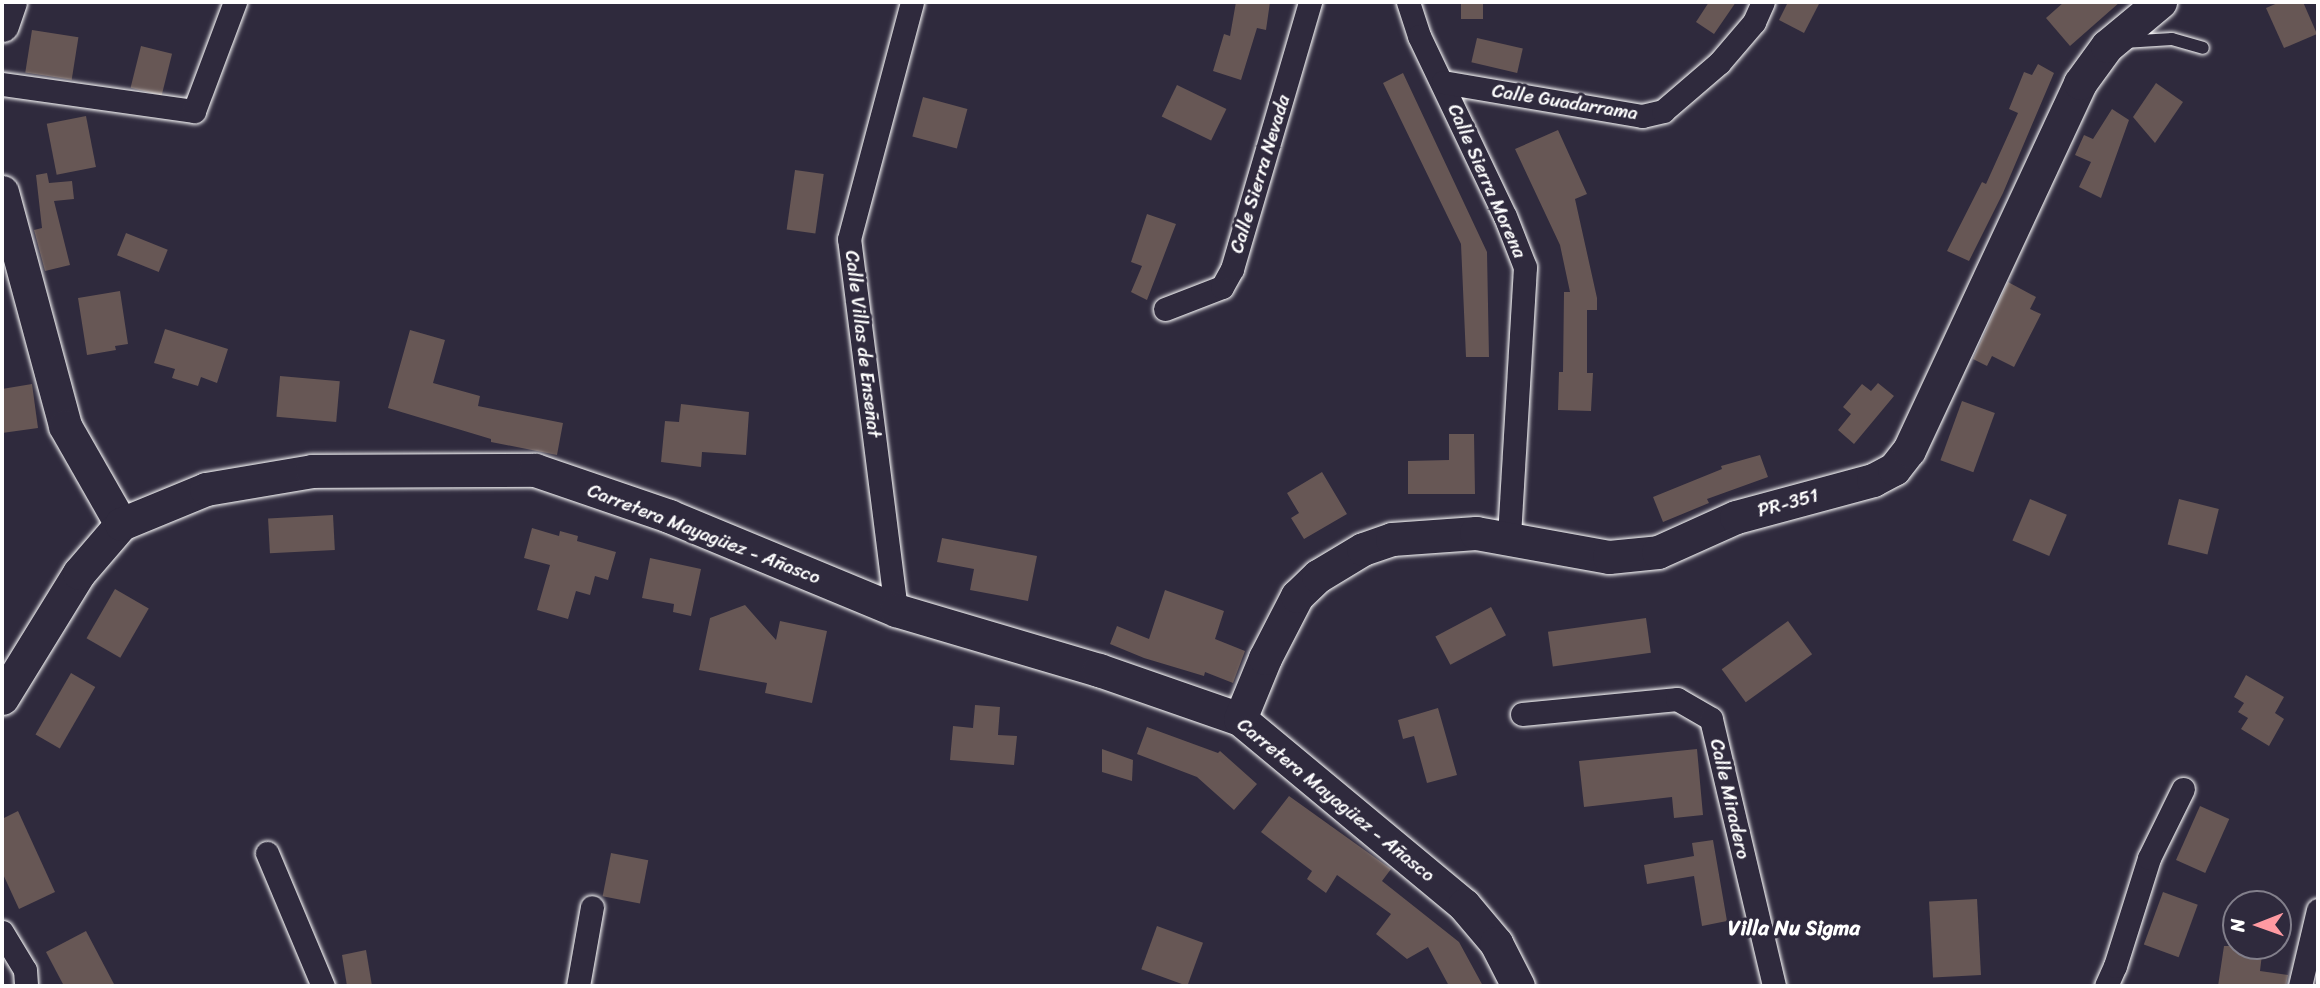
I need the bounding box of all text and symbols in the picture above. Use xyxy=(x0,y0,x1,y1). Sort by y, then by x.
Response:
street label: Calle Guadarrama xyxy=(1490,79,1640,125)
street label: Calle Sierra Nevada xyxy=(1225,92,1295,256)
street label: Calle Sierra Morena xyxy=(1443,100,1531,262)
street label: Calle Villas de Enseñat xyxy=(840,249,886,439)
street label: Carretera Mayagüez - Añasco xyxy=(585,479,823,589)
street label: PR-351 xyxy=(1755,484,1821,522)
street label: Carretera Mayagüez - Añasco xyxy=(1233,713,1439,887)
street label: Calle Miradero xyxy=(1705,737,1755,861)
north arrow xyxy=(2222,890,2292,960)
district label: Villa Nu Sigma xyxy=(1727,915,1861,941)
text: N xyxy=(2221,918,2254,932)

